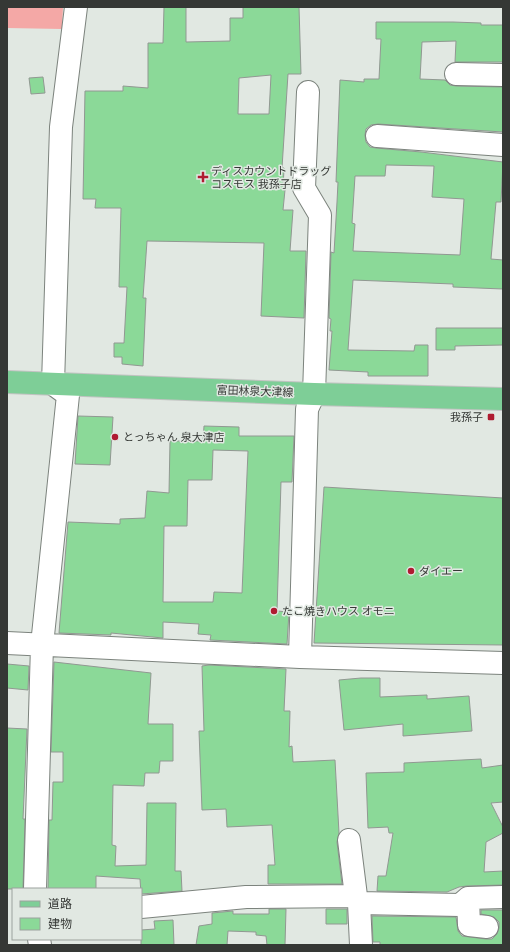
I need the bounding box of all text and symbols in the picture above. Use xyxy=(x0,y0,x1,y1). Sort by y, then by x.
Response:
place label: ディスカウントドラッグ コスモス 我孫子店 xyxy=(211,164,331,190)
marker: ディスカウントドラッグ コスモス 我孫子店 xyxy=(198,172,208,182)
street label: 富田林泉大津線 xyxy=(216,383,294,398)
place label: 我孫子 xyxy=(450,410,483,423)
marker: 我孫子 xyxy=(486,412,496,422)
place label: とっちゃん 泉大津店 xyxy=(123,430,225,443)
marker: とっちゃん 泉大津店 xyxy=(110,432,120,442)
place label: ダイエー xyxy=(419,564,463,577)
marker: ダイエー xyxy=(406,566,416,576)
place label: たこ焼きハウス オモニ xyxy=(282,604,395,617)
marker: たこ焼きハウス オモニ xyxy=(269,606,279,616)
legend xyxy=(12,888,142,940)
text: 道路 xyxy=(48,896,72,911)
text: 建物 xyxy=(48,916,72,931)

